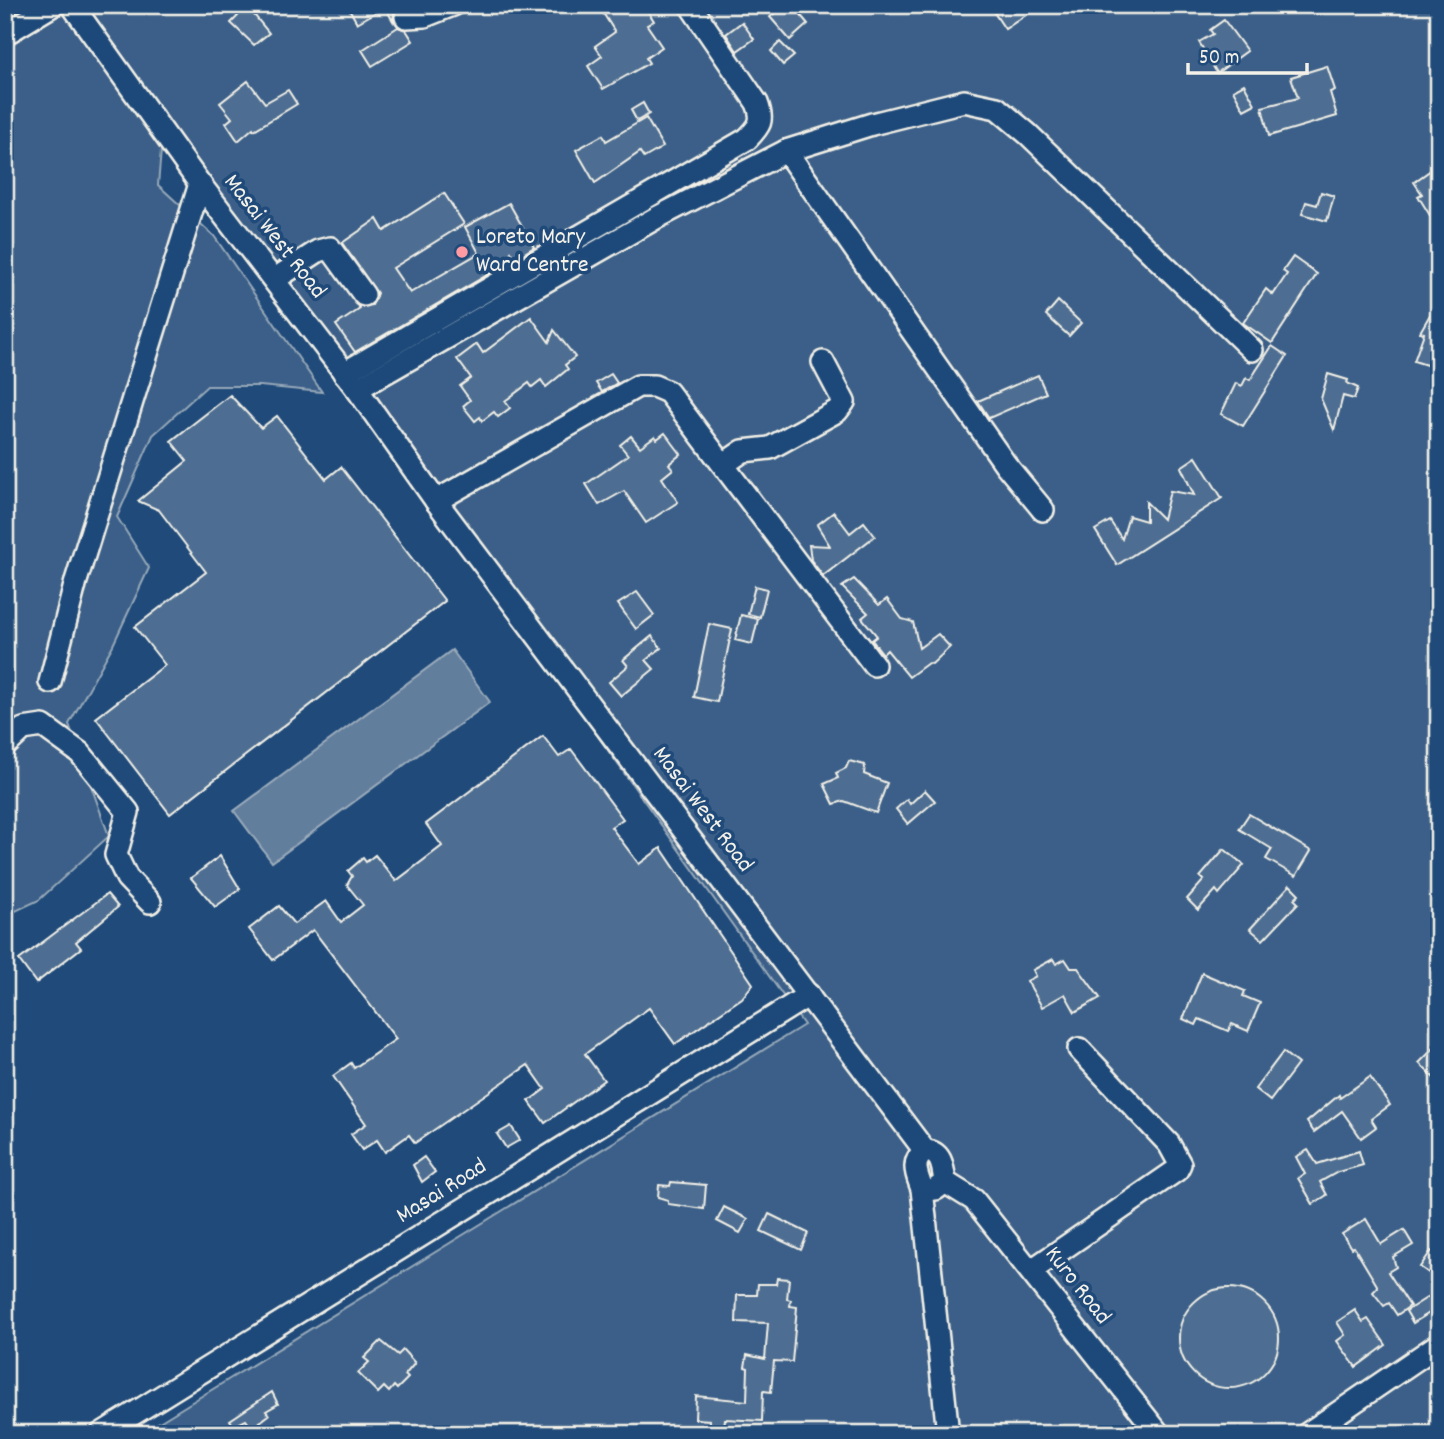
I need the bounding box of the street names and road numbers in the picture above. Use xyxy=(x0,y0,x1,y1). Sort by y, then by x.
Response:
street label: Masai West Road xyxy=(214,167,334,307)
street label: Masai West Road xyxy=(643,740,761,880)
street label: Masai Road xyxy=(390,1151,494,1233)
street label: Kuro Road xyxy=(1035,1240,1119,1332)

